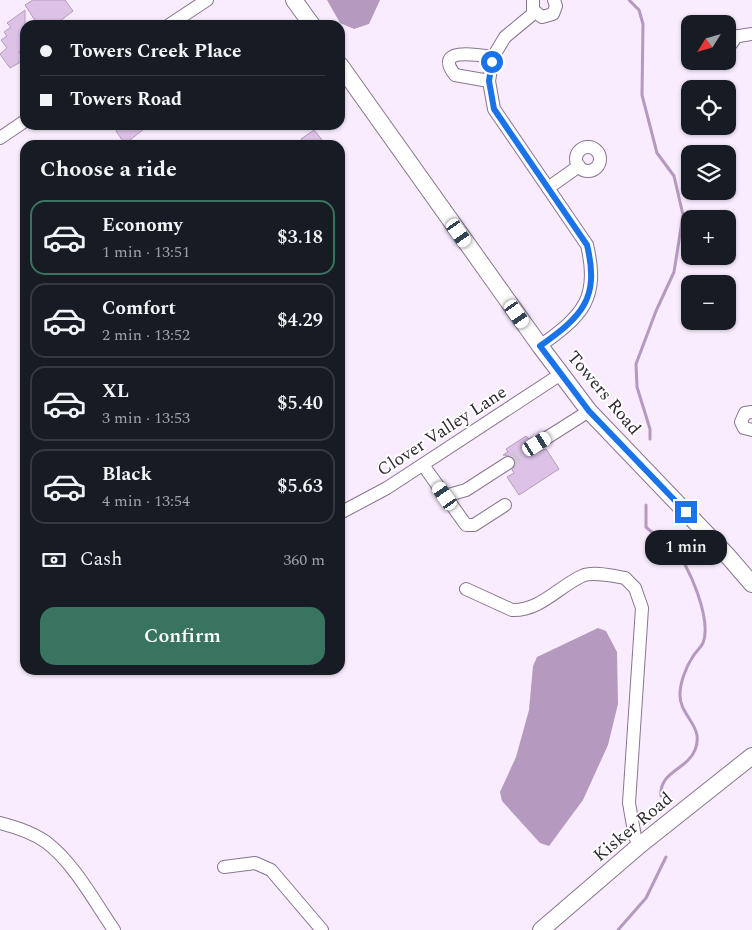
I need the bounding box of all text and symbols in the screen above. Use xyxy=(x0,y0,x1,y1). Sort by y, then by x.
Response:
north arrow xyxy=(681,15,736,70)
map controls xyxy=(681,15,736,330)
text: Towers Creek Place xyxy=(70,37,241,66)
route start xyxy=(481,51,503,73)
button: locate xyxy=(681,80,736,135)
text: Towers Road xyxy=(70,85,182,114)
button: layers xyxy=(681,145,736,200)
text: Choose a ride xyxy=(40,153,177,186)
button: + xyxy=(681,210,736,265)
text: Economy xyxy=(102,211,183,240)
icon: car xyxy=(42,215,87,260)
car xyxy=(444,216,473,250)
text: $3.18 xyxy=(277,223,323,252)
text: 1 min · 13:51 xyxy=(102,240,190,264)
button: − xyxy=(681,275,736,330)
text: Comfort xyxy=(102,294,176,323)
car xyxy=(502,297,531,331)
icon: car xyxy=(42,298,87,343)
text: $4.29 xyxy=(277,306,323,335)
text: 2 min · 13:52 xyxy=(102,323,190,347)
street label: Towers Road xyxy=(560,345,648,441)
text: XL xyxy=(102,377,129,406)
street label: Clover Valley Lane xyxy=(372,379,512,483)
icon: car xyxy=(42,381,87,426)
text: $5.40 xyxy=(277,389,323,418)
text: 3 min · 13:53 xyxy=(102,406,190,430)
car xyxy=(520,430,553,458)
text: Black xyxy=(102,460,152,489)
icon: car xyxy=(42,464,87,509)
text: $5.63 xyxy=(277,472,323,501)
car xyxy=(430,479,459,513)
text: 4 min · 13:54 xyxy=(102,489,190,513)
route end xyxy=(675,501,697,523)
callout: 1 min xyxy=(645,530,727,564)
text: 1 min xyxy=(665,535,707,559)
text: Cash xyxy=(80,545,122,574)
icon: cash xyxy=(40,546,68,574)
text: 360 m xyxy=(283,548,325,572)
button: Confirm xyxy=(40,607,325,665)
street label: Kisker Road xyxy=(587,786,679,868)

